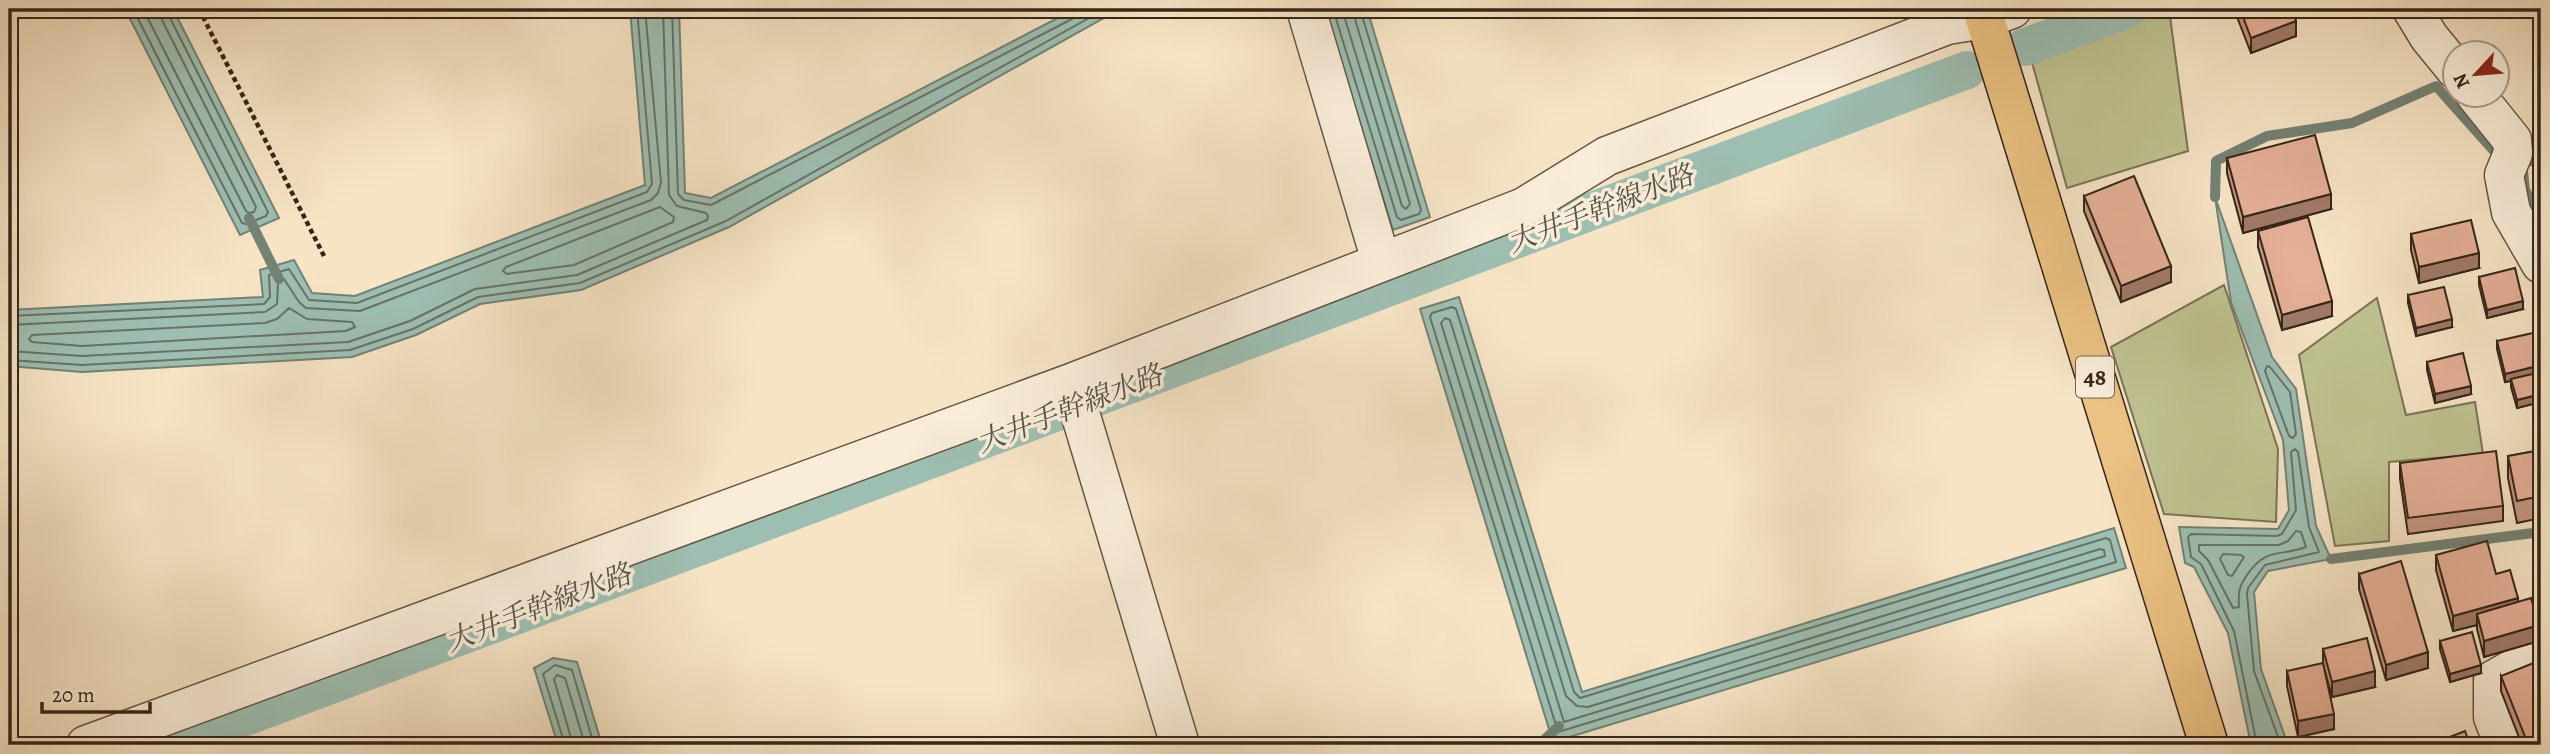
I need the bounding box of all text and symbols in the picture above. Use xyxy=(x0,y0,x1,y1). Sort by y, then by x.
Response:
north arrow xyxy=(2442,38,2512,108)
text: N xyxy=(2447,69,2476,93)
water label: 大井手幹線水路 xyxy=(1502,155,1701,262)
water label: 大井手幹線水路 xyxy=(971,355,1170,462)
road number: 48 xyxy=(2076,356,2114,398)
water label: 大井手幹線水路 xyxy=(440,554,639,661)
scale bar xyxy=(42,670,150,714)
text: 20 m xyxy=(52,681,95,709)

